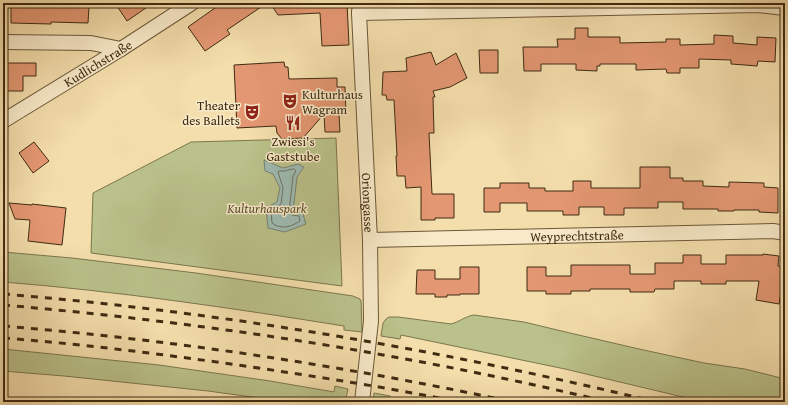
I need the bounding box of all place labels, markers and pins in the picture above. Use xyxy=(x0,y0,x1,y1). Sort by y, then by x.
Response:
place label: Kulturhaus Wagram xyxy=(302,85,363,119)
theatre icon: Kulturhaus Wagram xyxy=(281,92,299,110)
place label: Theater des Ballets xyxy=(182,96,241,130)
theatre icon: Theater des Ballets xyxy=(243,103,261,121)
restaurant icon: Zwiesi's Gaststube xyxy=(284,114,302,132)
place label: Zwiesi's Gaststube xyxy=(266,132,320,166)

